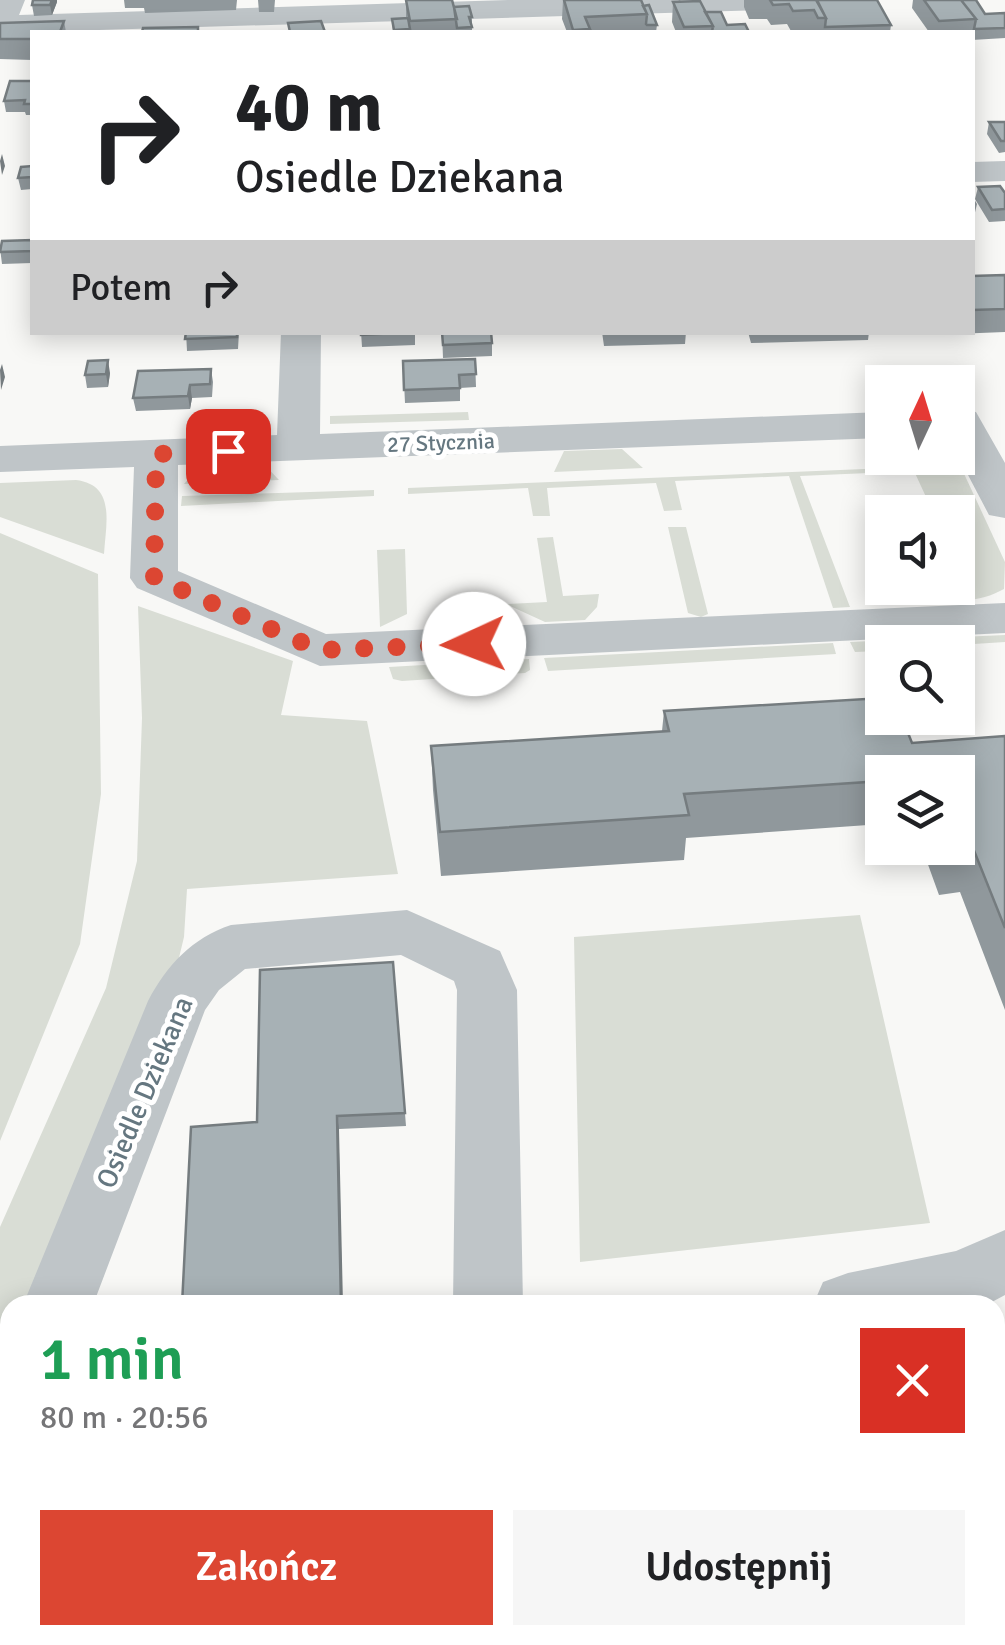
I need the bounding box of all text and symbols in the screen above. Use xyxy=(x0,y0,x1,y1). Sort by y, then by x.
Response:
text: 40 m xyxy=(235,64,383,150)
icon: right xyxy=(70,70,200,200)
text: Osiedle Dziekana xyxy=(235,150,564,205)
icon: right xyxy=(192,260,247,315)
text: Potem xyxy=(70,264,172,311)
north arrow xyxy=(865,365,975,475)
map controls xyxy=(865,365,975,865)
pin xyxy=(186,409,271,494)
icon: arrive xyxy=(201,424,256,479)
street label: 27 Stycznia xyxy=(387,427,495,458)
button: sound xyxy=(865,495,975,605)
position arrow xyxy=(422,592,526,696)
button: search xyxy=(865,625,975,735)
button: layers xyxy=(865,755,975,865)
street label: Osiedle Dziekana xyxy=(89,991,201,1193)
text: 1 min xyxy=(40,1323,184,1397)
button: close xyxy=(860,1328,965,1433)
text: 80 m · 20:56 xyxy=(40,1398,209,1437)
button: Zakończ xyxy=(40,1510,493,1625)
button: Udostępnij xyxy=(513,1510,965,1625)

